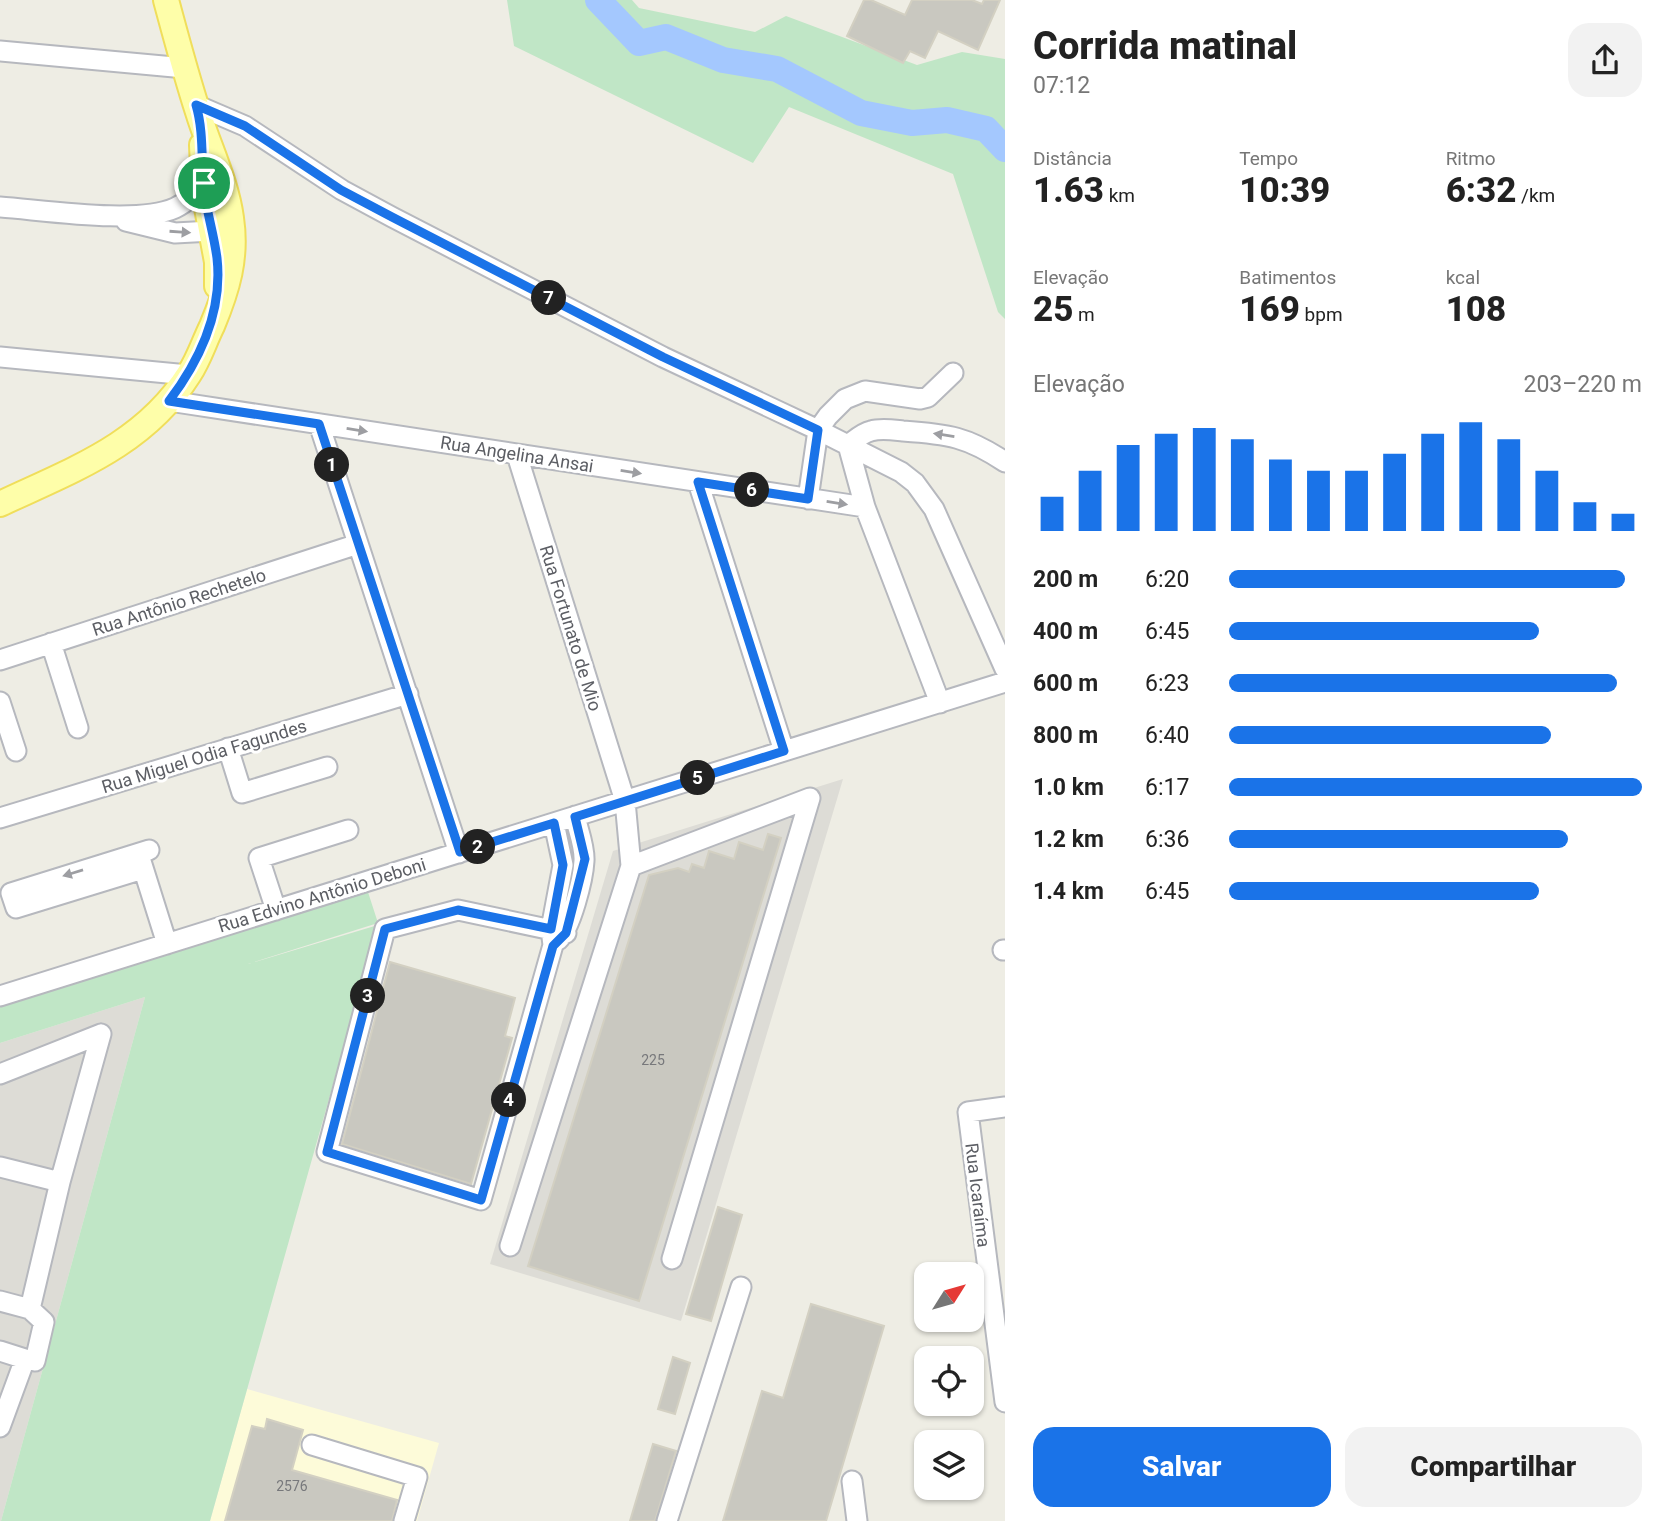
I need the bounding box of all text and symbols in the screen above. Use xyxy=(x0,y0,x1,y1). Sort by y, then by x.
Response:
button: share xyxy=(1568,23,1642,97)
text: Corrida matinal xyxy=(1033,24,1297,68)
text: 07:12 xyxy=(1033,72,1090,99)
text: Distância xyxy=(1033,147,1112,170)
text: Tempo xyxy=(1239,147,1298,170)
text: Ritmo xyxy=(1446,147,1496,170)
pin xyxy=(174,153,234,213)
icon: arrive xyxy=(185,164,223,202)
text: 1.63 xyxy=(1033,170,1104,211)
text: 10:39 xyxy=(1239,170,1330,211)
text: 6:32 xyxy=(1446,170,1516,211)
text: km xyxy=(1104,184,1135,207)
text: /km xyxy=(1516,184,1555,207)
one-way arrow xyxy=(169,227,191,238)
text: Elevação xyxy=(1033,266,1109,289)
text: Batimentos xyxy=(1239,266,1336,289)
text: kcal xyxy=(1446,266,1480,289)
pin: 7 xyxy=(532,280,566,316)
text: 7 xyxy=(543,286,554,309)
text: 25 xyxy=(1033,289,1073,330)
text: 169 xyxy=(1239,289,1300,330)
text: 108 xyxy=(1446,289,1506,330)
text: m xyxy=(1073,303,1095,326)
text: bpm xyxy=(1300,303,1343,326)
text: Elevação xyxy=(1033,371,1125,398)
text: 203–220 m xyxy=(1523,371,1642,398)
one-way arrow xyxy=(346,425,368,436)
one-way arrow xyxy=(932,429,954,440)
street label: Rua Angelina Ansai xyxy=(439,432,595,476)
pin: 1 xyxy=(314,448,350,482)
text: 1 xyxy=(326,453,337,476)
one-way arrow xyxy=(620,467,642,478)
pin: 6 xyxy=(734,472,770,508)
text: 6 xyxy=(746,478,757,501)
one-way arrow xyxy=(826,498,848,509)
street label: Rua Fortunato de Mio xyxy=(536,543,606,713)
street label: Rua Antônio Rechetelo xyxy=(89,564,269,640)
text: 200 m xyxy=(1033,566,1098,593)
text: 6:20 xyxy=(1145,566,1189,593)
text: 400 m xyxy=(1033,618,1098,645)
text: 6:45 xyxy=(1145,618,1189,645)
text: 600 m xyxy=(1033,670,1098,697)
text: 6:23 xyxy=(1145,670,1189,697)
street label: Rua Miguel Odia Fagundes xyxy=(99,715,309,797)
text: 800 m xyxy=(1033,722,1098,749)
text: 6:40 xyxy=(1145,722,1189,749)
pin: 5 xyxy=(680,760,716,796)
text: 5 xyxy=(692,766,703,789)
text: 1.0 km xyxy=(1033,774,1104,801)
text: 6:17 xyxy=(1145,774,1189,801)
text: 1.2 km xyxy=(1033,826,1104,853)
text: 6:36 xyxy=(1145,826,1189,853)
pin: 2 xyxy=(461,830,496,864)
text: 2 xyxy=(472,835,483,858)
street label: Rua Edvino Antônio Deboni xyxy=(216,853,428,937)
one-way arrow xyxy=(62,869,83,879)
text: 1.4 km xyxy=(1033,878,1104,905)
text: 6:45 xyxy=(1145,878,1189,905)
pin: 3 xyxy=(350,978,386,1014)
text: 3 xyxy=(362,984,373,1007)
house number: 225 xyxy=(641,1052,665,1068)
pin: 4 xyxy=(491,1082,526,1118)
text: 4 xyxy=(503,1088,514,1111)
street label: Rua Icaraíma xyxy=(961,1142,995,1248)
north arrow xyxy=(914,1262,984,1332)
map controls xyxy=(914,1262,984,1500)
button: locate xyxy=(914,1346,984,1416)
button: Salvar xyxy=(1033,1427,1331,1507)
button: Compartilhar xyxy=(1345,1427,1642,1507)
button: layers xyxy=(914,1430,984,1500)
house number: 2576 xyxy=(276,1478,308,1494)

